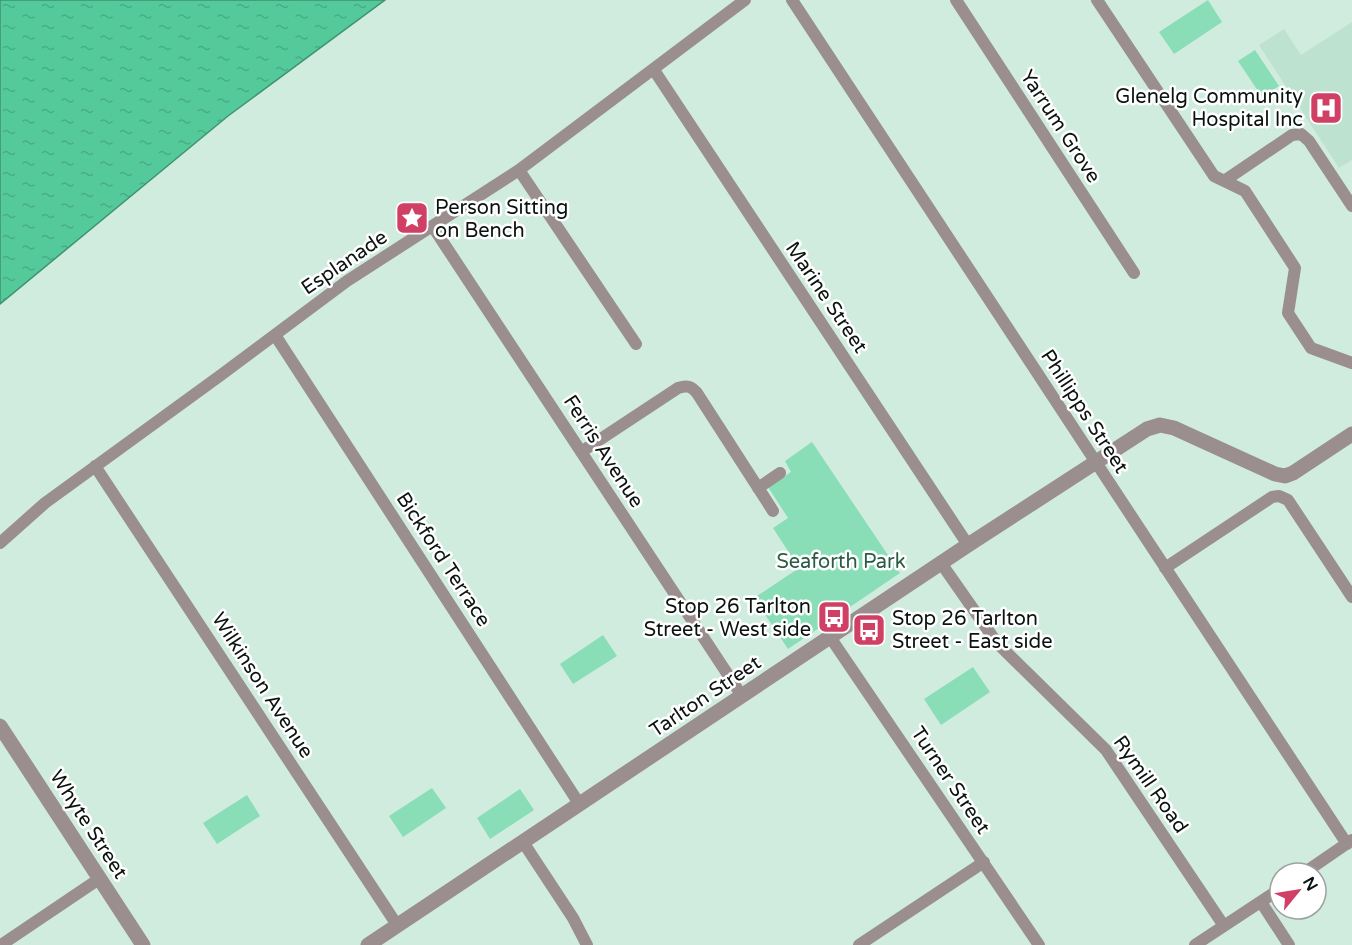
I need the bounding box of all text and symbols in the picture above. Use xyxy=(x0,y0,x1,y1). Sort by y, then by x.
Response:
street label: Yarrum Grove xyxy=(1015,66,1106,187)
place label: Glenelg Community Hospital Inc xyxy=(1115,85,1303,132)
hospital icon: Glenelg Community Hospital Inc xyxy=(1308,90,1344,126)
place label: Person Sitting on Bench xyxy=(435,196,568,243)
place icon: Person Sitting on Bench xyxy=(394,200,430,236)
street label: Esplanade xyxy=(297,225,392,300)
street label: Marine Street xyxy=(780,237,872,358)
street label: Phillipps Street xyxy=(1035,345,1133,478)
street label: Ferris Avenue xyxy=(558,391,648,512)
street label: Bickford Terrace xyxy=(391,488,496,631)
park label: Seaforth Park xyxy=(776,550,906,574)
place label: Stop 26 Tarlton Street - West side xyxy=(644,595,811,642)
bus stop icon: Stop 26 Tarlton Street - West side xyxy=(816,599,852,635)
place label: Stop 26 Tarlton Street - East side xyxy=(892,607,1052,654)
street label: Wilkinson Avenue xyxy=(206,608,318,763)
bus stop icon: Stop 26 Tarlton Street - East side xyxy=(851,612,887,648)
street label: Tarlton Street xyxy=(646,651,766,743)
street label: Turner Street xyxy=(905,722,995,839)
street label: Rymill Road xyxy=(1108,731,1193,838)
street label: Whyte Street xyxy=(44,766,132,884)
north arrow xyxy=(1268,861,1328,921)
text: N xyxy=(1298,873,1322,895)

